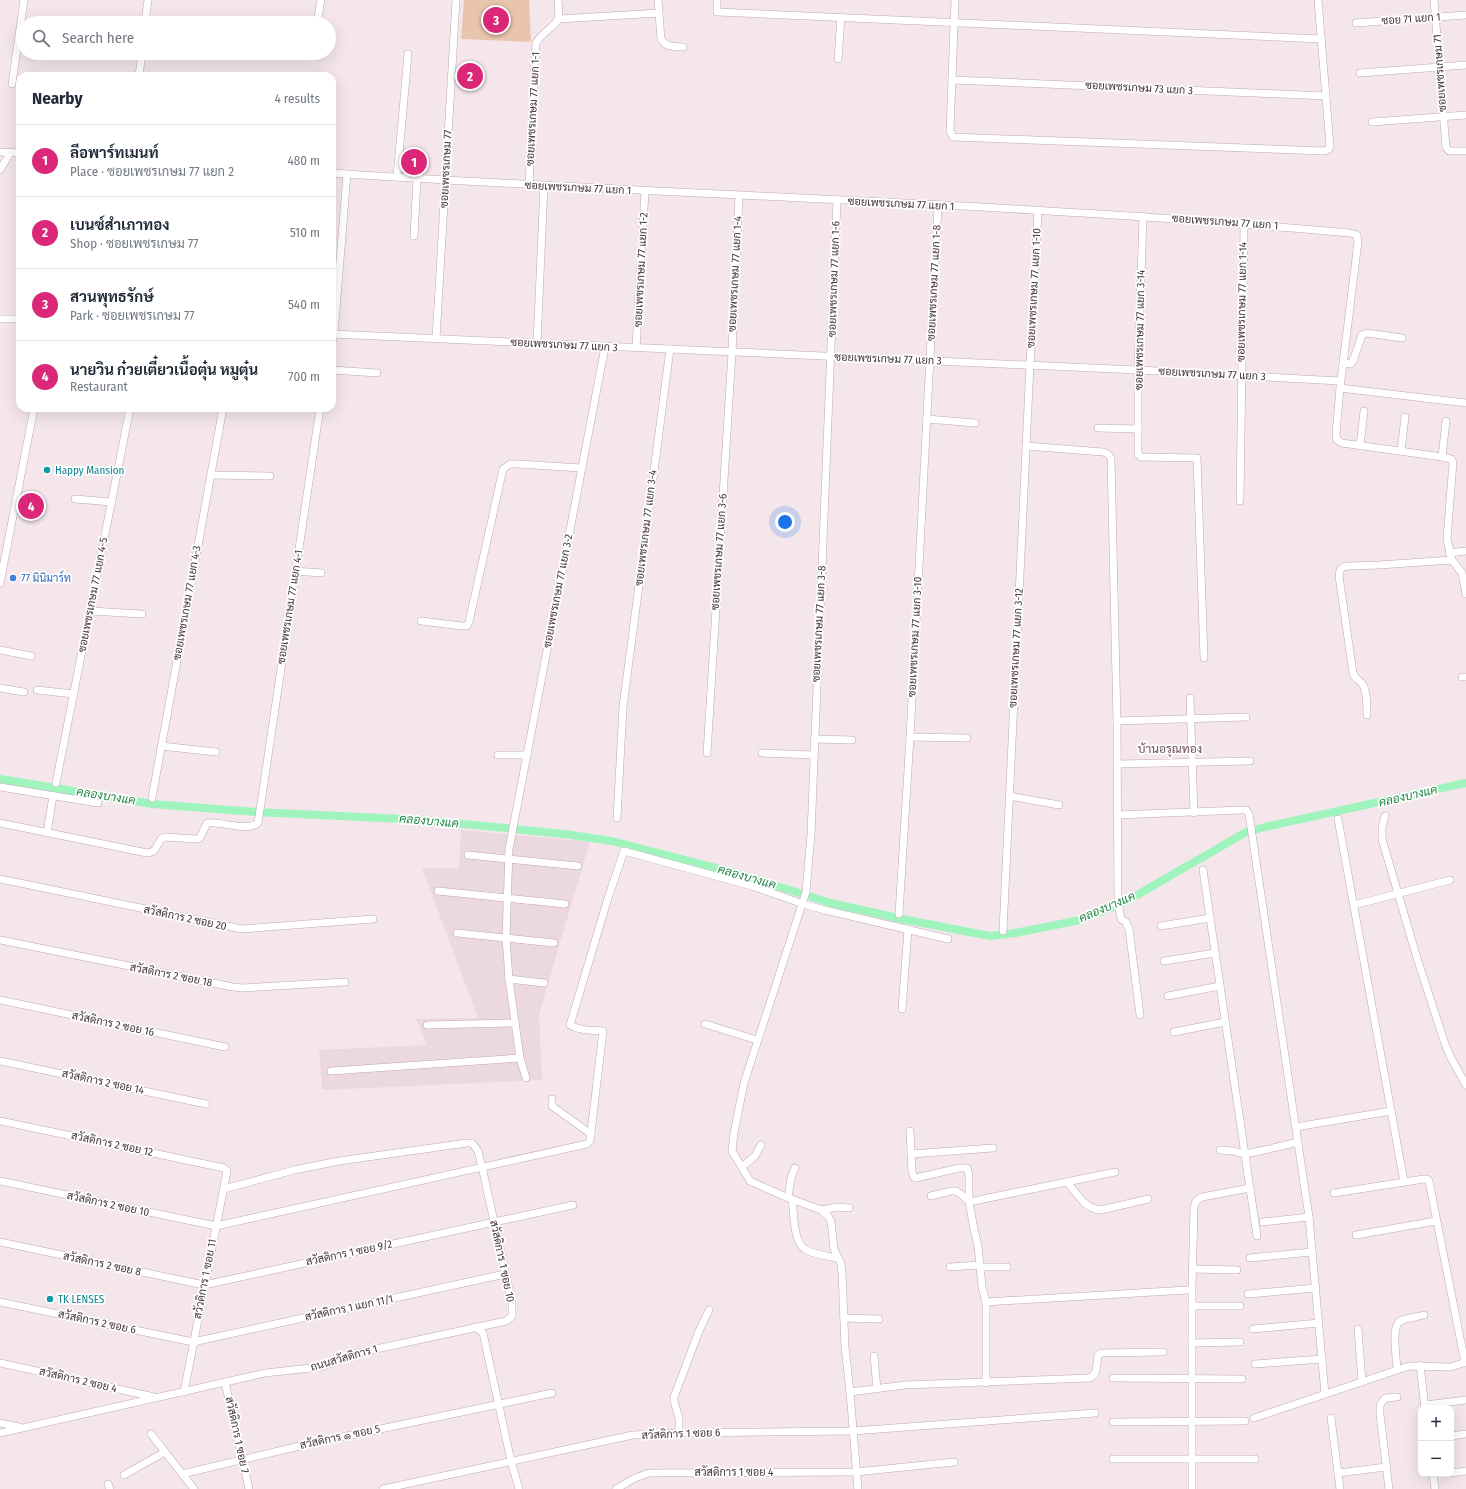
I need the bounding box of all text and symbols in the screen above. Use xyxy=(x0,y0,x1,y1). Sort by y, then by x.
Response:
pin: 3 xyxy=(483,5,509,35)
street label: ซอย 71 แยก 1 xyxy=(1381,10,1441,28)
search box xyxy=(16,16,336,60)
icon: search xyxy=(30,27,52,49)
text: Search here xyxy=(62,29,134,47)
street label: ซอยเพชรเกษม 71 xyxy=(1431,34,1449,112)
street label: ซอยเพชรเกษม 77 แยก 1-1 xyxy=(524,52,542,166)
pin: 2 xyxy=(457,61,483,91)
street label: ซอยเพชรเกษม 73 แยก 3 xyxy=(1085,79,1193,97)
text: Nearby xyxy=(32,88,83,109)
text: 4 results xyxy=(274,91,320,106)
street label: ซอยเพชรเกษม 77 xyxy=(437,129,455,208)
text: ลีอพาร์ทเมนท์ xyxy=(70,144,159,162)
pin: 1 xyxy=(401,147,427,177)
text: 1 xyxy=(42,153,48,168)
text: 480 m xyxy=(287,153,320,168)
text: Place · ซอยเพชรเกษม 77 แยก 2 xyxy=(70,164,234,179)
street label: ซอยเพชรเกษม 77 แยก 1 xyxy=(524,179,632,197)
street label: ซอยเพชรเกษม 77 แยก 1 xyxy=(847,195,955,213)
street label: ซอยเพชรเกษม 77 แยก 1-2 xyxy=(631,212,651,328)
street label: ซอยเพชรเกษม 77 แยก 1 xyxy=(1171,212,1279,232)
street label: ซอยเพชรเกษม 77 แยก 1-4 xyxy=(725,215,745,332)
text: เบนซ์สำเภาทอง xyxy=(70,216,169,234)
street label: ซอยเพชรเกษม 77 แยก 1-6 xyxy=(825,220,843,337)
street label: ซอยเพชรเกษม 77 แยก 1-8 xyxy=(924,224,944,341)
text: 2 xyxy=(42,225,48,240)
text: 510 m xyxy=(290,225,320,240)
street label: ซอยเพชรเกษม 77 แยก 1-10 xyxy=(1024,227,1044,348)
text: Shop · ซอยเพชรเกษม 77 xyxy=(70,236,198,251)
street label: ซอยเพชรเกษม 77 แยก 1-14 xyxy=(1234,241,1250,362)
street label: ซอยเพชรเกษม 77 แยก 3-14 xyxy=(1132,269,1148,390)
text: สวนพุทธรักษ์ xyxy=(70,288,154,306)
text: 3 xyxy=(42,297,48,312)
text: 540 m xyxy=(288,297,320,312)
text: Park · ซอยเพชรเกษม 77 xyxy=(70,308,195,323)
street label: ซอยเพชรเกษม 77 แยก 3 xyxy=(510,336,618,354)
street label: ซอยเพชรเกษม 77 แยก 3 xyxy=(834,351,942,367)
text: นายวิน ก๋วยเตี๋ยวเนื้อตุ๋น หมูตุ๋น xyxy=(70,361,258,379)
street label: ซอยเพชรเกษม 77 แยก 3 xyxy=(1158,365,1266,383)
text: 4 xyxy=(42,369,48,384)
text: 700 m xyxy=(288,369,320,384)
text: Restaurant xyxy=(70,379,128,394)
place label: Happy Mansion xyxy=(55,464,124,477)
marker: Happy Mansion xyxy=(42,465,52,475)
street label: ซอยเพชรเกษม 77 แยก 3-4 xyxy=(632,469,660,587)
pin: 4 xyxy=(18,491,44,521)
street label: ซอยเพชรเกษม 77 แยก 3-6 xyxy=(708,493,730,611)
your location xyxy=(775,512,795,532)
street label: ซอยเพชรเกษม 77 แยก 3-2 xyxy=(541,533,575,649)
street label: ซอยเพชรเกษม 77 แยก 4-5 xyxy=(75,536,111,654)
street label: ซอยเพชรเกษม 77 แยก 4-3 xyxy=(171,545,203,661)
street label: ซอยเพชรเกษม 77 แยก 4-1 xyxy=(275,549,305,665)
street label: ซอยเพชรเกษม 77 แยก 3-8 xyxy=(809,565,829,683)
place label: 77 มินิมาร์ท xyxy=(21,570,71,585)
marker: 77 มินิมาร์ท xyxy=(8,573,18,583)
street label: ซอยเพชรเกษม 77 แยก 3-10 xyxy=(905,576,925,698)
street label: ซอยเพชรเกษม 77 แยก 3-12 xyxy=(1006,588,1026,708)
district label: บ้านอรุณทอง xyxy=(1138,742,1202,758)
water label: คลองบางแค xyxy=(1377,782,1439,810)
water label: คลองบางแค xyxy=(75,784,137,808)
water label: คลองบางแค xyxy=(399,811,459,831)
water label: คลองบางแค xyxy=(716,862,778,892)
water label: คลองบางแค xyxy=(1077,889,1137,925)
street label: สวัสดิการ 2 ซอย 20 xyxy=(142,902,228,933)
street label: สวัสดิการ 2 ซอย 18 xyxy=(129,960,214,989)
street label: สวัสดิการ 2 ซอย 16 xyxy=(71,1008,156,1039)
street label: สวัสดิการ 2 ซอย 14 xyxy=(61,1066,146,1097)
street label: สวัสดิการ 2 ซอย 12 xyxy=(70,1128,154,1159)
street label: สวัสดิการ 2 ซอย 10 xyxy=(66,1188,151,1219)
street label: สวัสดิการ 1 ซอย 10 xyxy=(487,1219,518,1303)
street label: สวัสดิการ 1 ซอย 9/2 xyxy=(304,1236,394,1268)
street label: สวัวดิการ 1 ซอย 11 xyxy=(190,1238,219,1320)
street label: สวัสดิการ 2 ซอย 8 xyxy=(62,1248,143,1279)
street label: สวัสดิการ 1 แยก 11/1 xyxy=(303,1291,394,1324)
place label: TK LENSES xyxy=(58,1293,105,1306)
marker: TK LENSES xyxy=(45,1294,55,1304)
street label: สวัสดิการ 2 ซอย 6 xyxy=(57,1306,138,1337)
street label: ถนนสวัสดิการ 1 xyxy=(309,1341,379,1374)
street label: สวัสดิการ 2 ซอย 4 xyxy=(38,1364,119,1395)
street label: สวัสดิการ 1 ซอย 7 xyxy=(223,1395,253,1475)
map controls xyxy=(1418,1405,1454,1477)
button: + xyxy=(1418,1405,1454,1441)
street label: สวัสดิการ ๑ ซอย 5 xyxy=(298,1421,381,1452)
street label: สวัสดิการ 1 ซอย 6 xyxy=(641,1425,721,1442)
button: − xyxy=(1418,1441,1454,1477)
street label: สวัสดิการ 1 ซอย 4 xyxy=(695,1465,774,1479)

